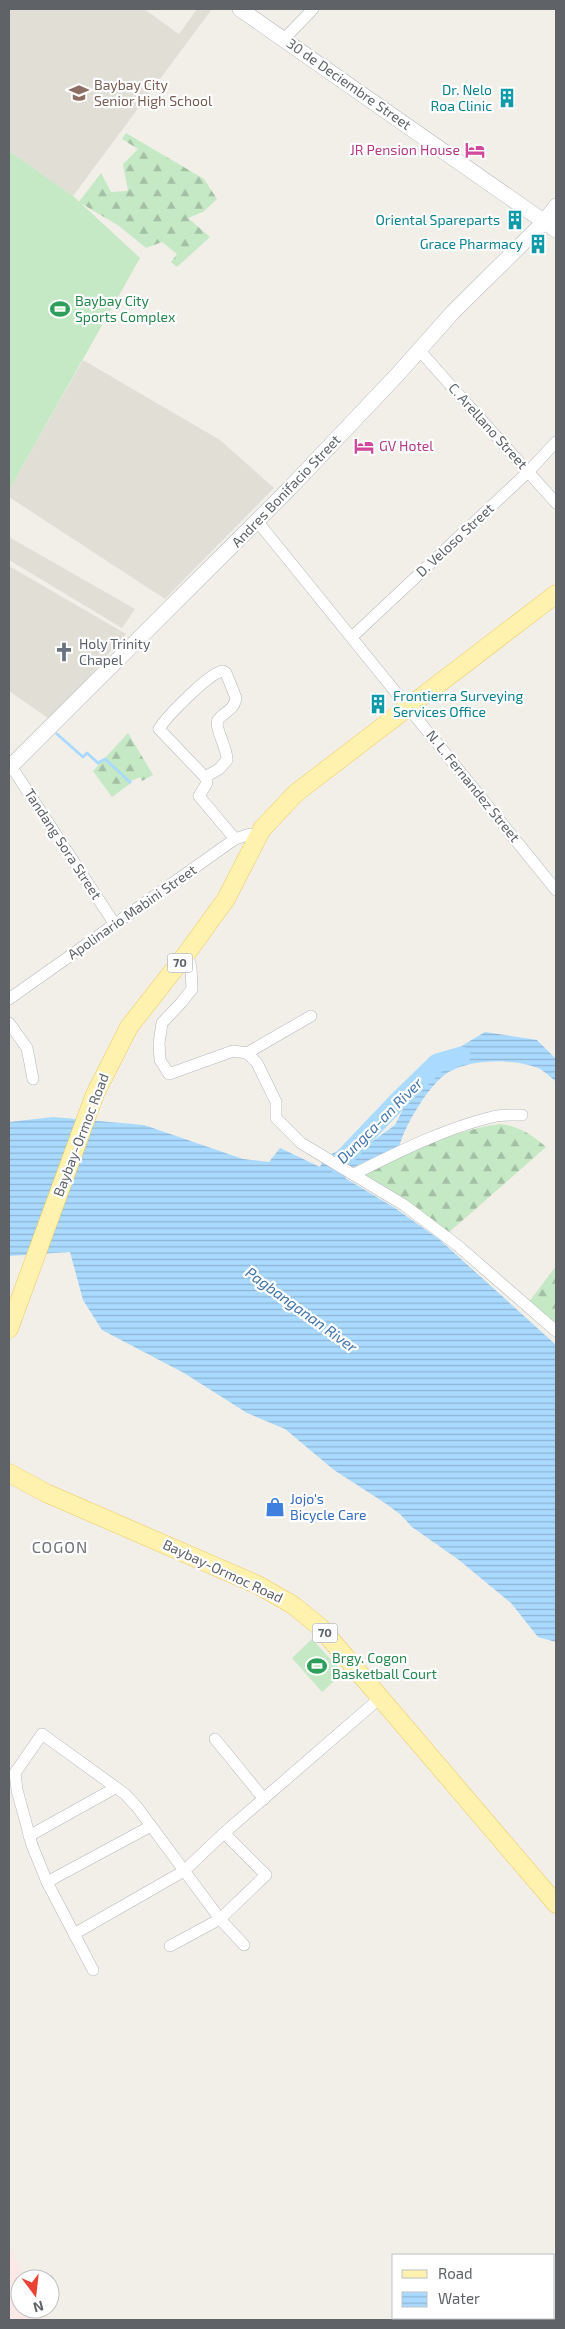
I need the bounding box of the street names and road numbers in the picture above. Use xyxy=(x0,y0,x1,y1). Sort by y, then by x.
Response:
street label: 30 de Deciembre Street xyxy=(284,34,415,133)
street label: C. Arellano Street xyxy=(445,379,531,472)
street label: Andres Bonifacio Street xyxy=(228,431,344,550)
street label: D. Veloso Street xyxy=(412,499,497,580)
street label: N. L. Fernandez Street xyxy=(423,726,524,845)
street label: Tandang Sora Street xyxy=(21,785,106,902)
street label: Apolinario Mabini Street xyxy=(64,861,199,963)
road number: 70 xyxy=(168,954,192,972)
street label: Baybay-Ormoc Road xyxy=(49,1071,112,1199)
street label: Baybay-Ormoc Road xyxy=(160,1535,286,1606)
road number: 70 xyxy=(312,1624,338,1642)

